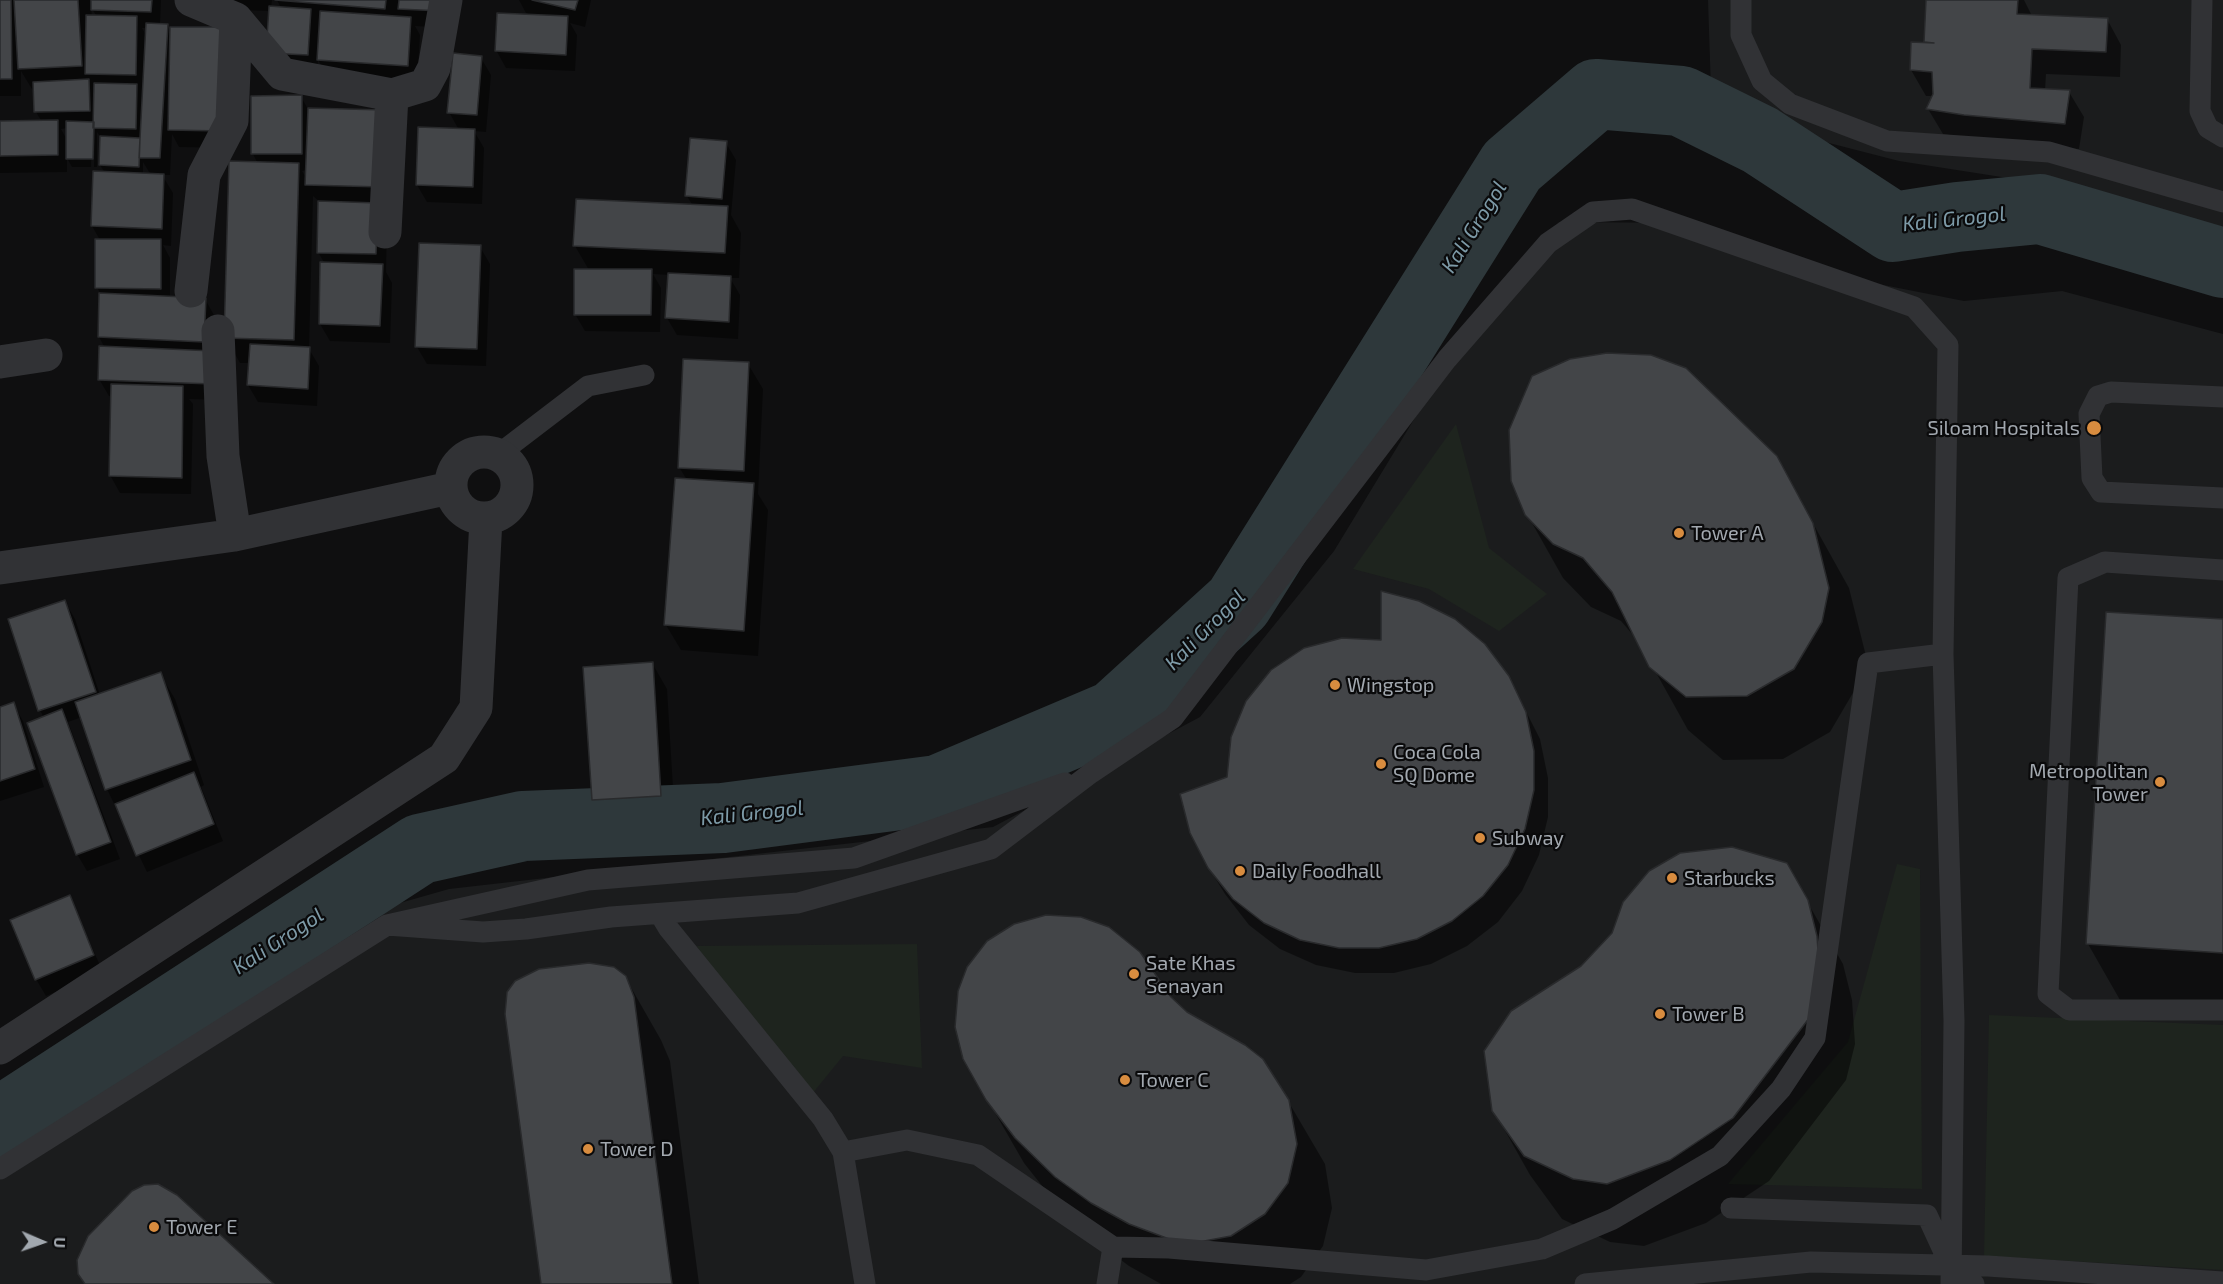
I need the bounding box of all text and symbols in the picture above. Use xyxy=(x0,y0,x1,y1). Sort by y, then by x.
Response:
water label: Kali Grogol xyxy=(1436,176,1512,278)
water label: Kali Grogol xyxy=(1901,201,2007,237)
place label: Siloam Hospitals xyxy=(1927,416,2080,440)
marker: Siloam Hospitals xyxy=(2085,419,2103,437)
place label: Tower A xyxy=(1691,521,1764,545)
marker: Tower A xyxy=(1672,526,1686,540)
water label: Kali Grogol xyxy=(1160,585,1250,675)
place label: Wingstop xyxy=(1347,673,1434,697)
marker: Wingstop xyxy=(1328,678,1342,692)
place label: Coca Cola SQ Dome xyxy=(1393,740,1481,787)
marker: Coca Cola SQ Dome xyxy=(1374,757,1388,771)
place label: Metropolitan Tower xyxy=(2029,759,2148,806)
marker: Metropolitan Tower xyxy=(2153,775,2167,789)
water label: Kali Grogol xyxy=(699,795,805,831)
place label: Subway xyxy=(1492,826,1564,850)
marker: Subway xyxy=(1473,831,1487,845)
place label: Daily Foodhall xyxy=(1252,859,1381,883)
marker: Daily Foodhall xyxy=(1233,864,1247,878)
place label: Starbucks xyxy=(1684,866,1775,890)
marker: Starbucks xyxy=(1665,871,1679,885)
water label: Kali Grogol xyxy=(228,902,328,980)
place label: Sate Khas Senayan xyxy=(1146,951,1236,998)
marker: Sate Khas Senayan xyxy=(1127,967,1141,981)
place label: Tower B xyxy=(1672,1002,1745,1026)
marker: Tower B xyxy=(1653,1007,1667,1021)
place label: Tower C xyxy=(1137,1068,1209,1092)
marker: Tower C xyxy=(1118,1073,1132,1087)
place label: Tower D xyxy=(600,1137,674,1161)
marker: Tower D xyxy=(581,1142,595,1156)
north arrow xyxy=(12,1212,72,1272)
place label: Tower E xyxy=(166,1215,238,1239)
marker: Tower E xyxy=(147,1220,161,1234)
text: U xyxy=(51,1237,70,1248)

